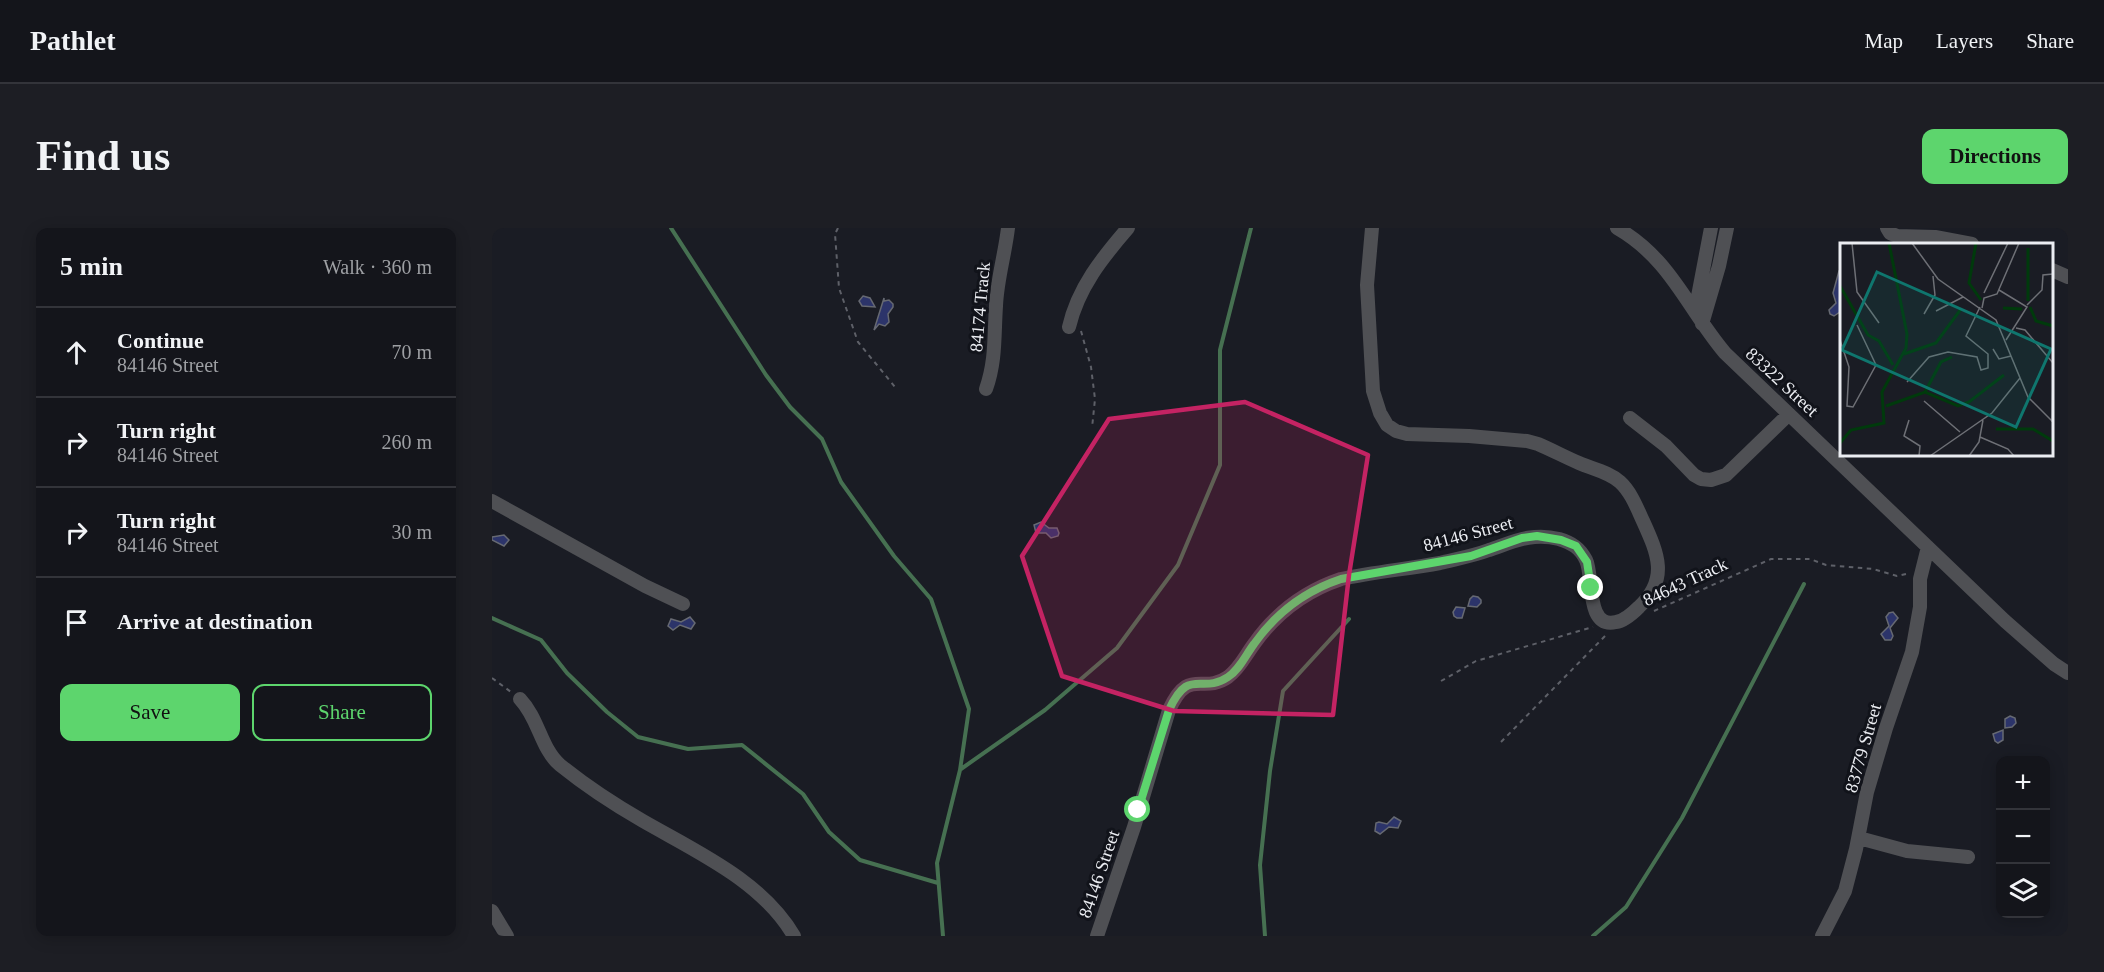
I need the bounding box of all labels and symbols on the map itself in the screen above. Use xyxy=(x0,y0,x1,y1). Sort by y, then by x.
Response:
inset map xyxy=(1840,243,2053,456)
street label: 84174 Track xyxy=(966,261,994,353)
street label: 83322 Street xyxy=(1742,343,1822,421)
street label: 84146 Street xyxy=(1421,512,1515,556)
street label: 84643 Track xyxy=(1640,554,1730,610)
route end xyxy=(1577,574,1603,600)
street label: 83779 Street xyxy=(1841,701,1885,795)
route start xyxy=(1124,796,1150,822)
street label: 84146 Street xyxy=(1075,827,1123,921)

